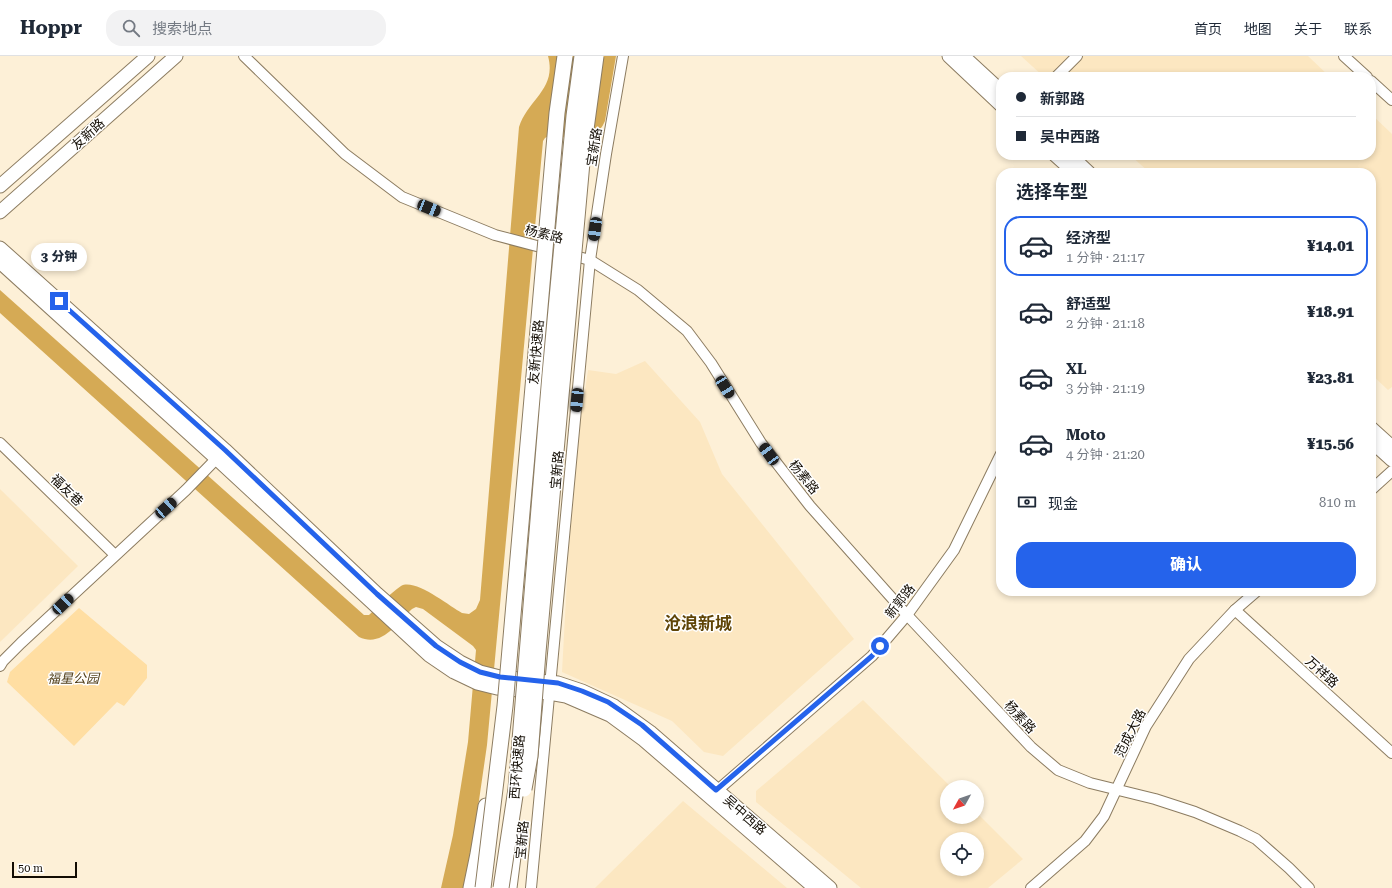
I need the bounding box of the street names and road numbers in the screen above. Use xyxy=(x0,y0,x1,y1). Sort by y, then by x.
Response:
street label: 友新路 xyxy=(68,115,108,153)
street label: 宝新路 xyxy=(584,127,604,167)
street label: 杨素路 xyxy=(523,222,565,246)
street label: 友新快速路 xyxy=(526,319,546,385)
street label: 宝新路 xyxy=(548,450,566,490)
street label: 杨素路 xyxy=(786,457,822,497)
street label: 福友巷 xyxy=(48,471,86,509)
street label: 新郭路 xyxy=(882,581,918,621)
street label: 万祥路 xyxy=(1302,653,1342,691)
street label: 杨素路 xyxy=(1001,698,1039,736)
street label: 范成大路 xyxy=(1112,706,1148,760)
street label: 西环快速路 xyxy=(507,734,527,800)
street label: 吴中西路 xyxy=(720,792,770,838)
street label: 宝新路 xyxy=(513,820,531,860)

